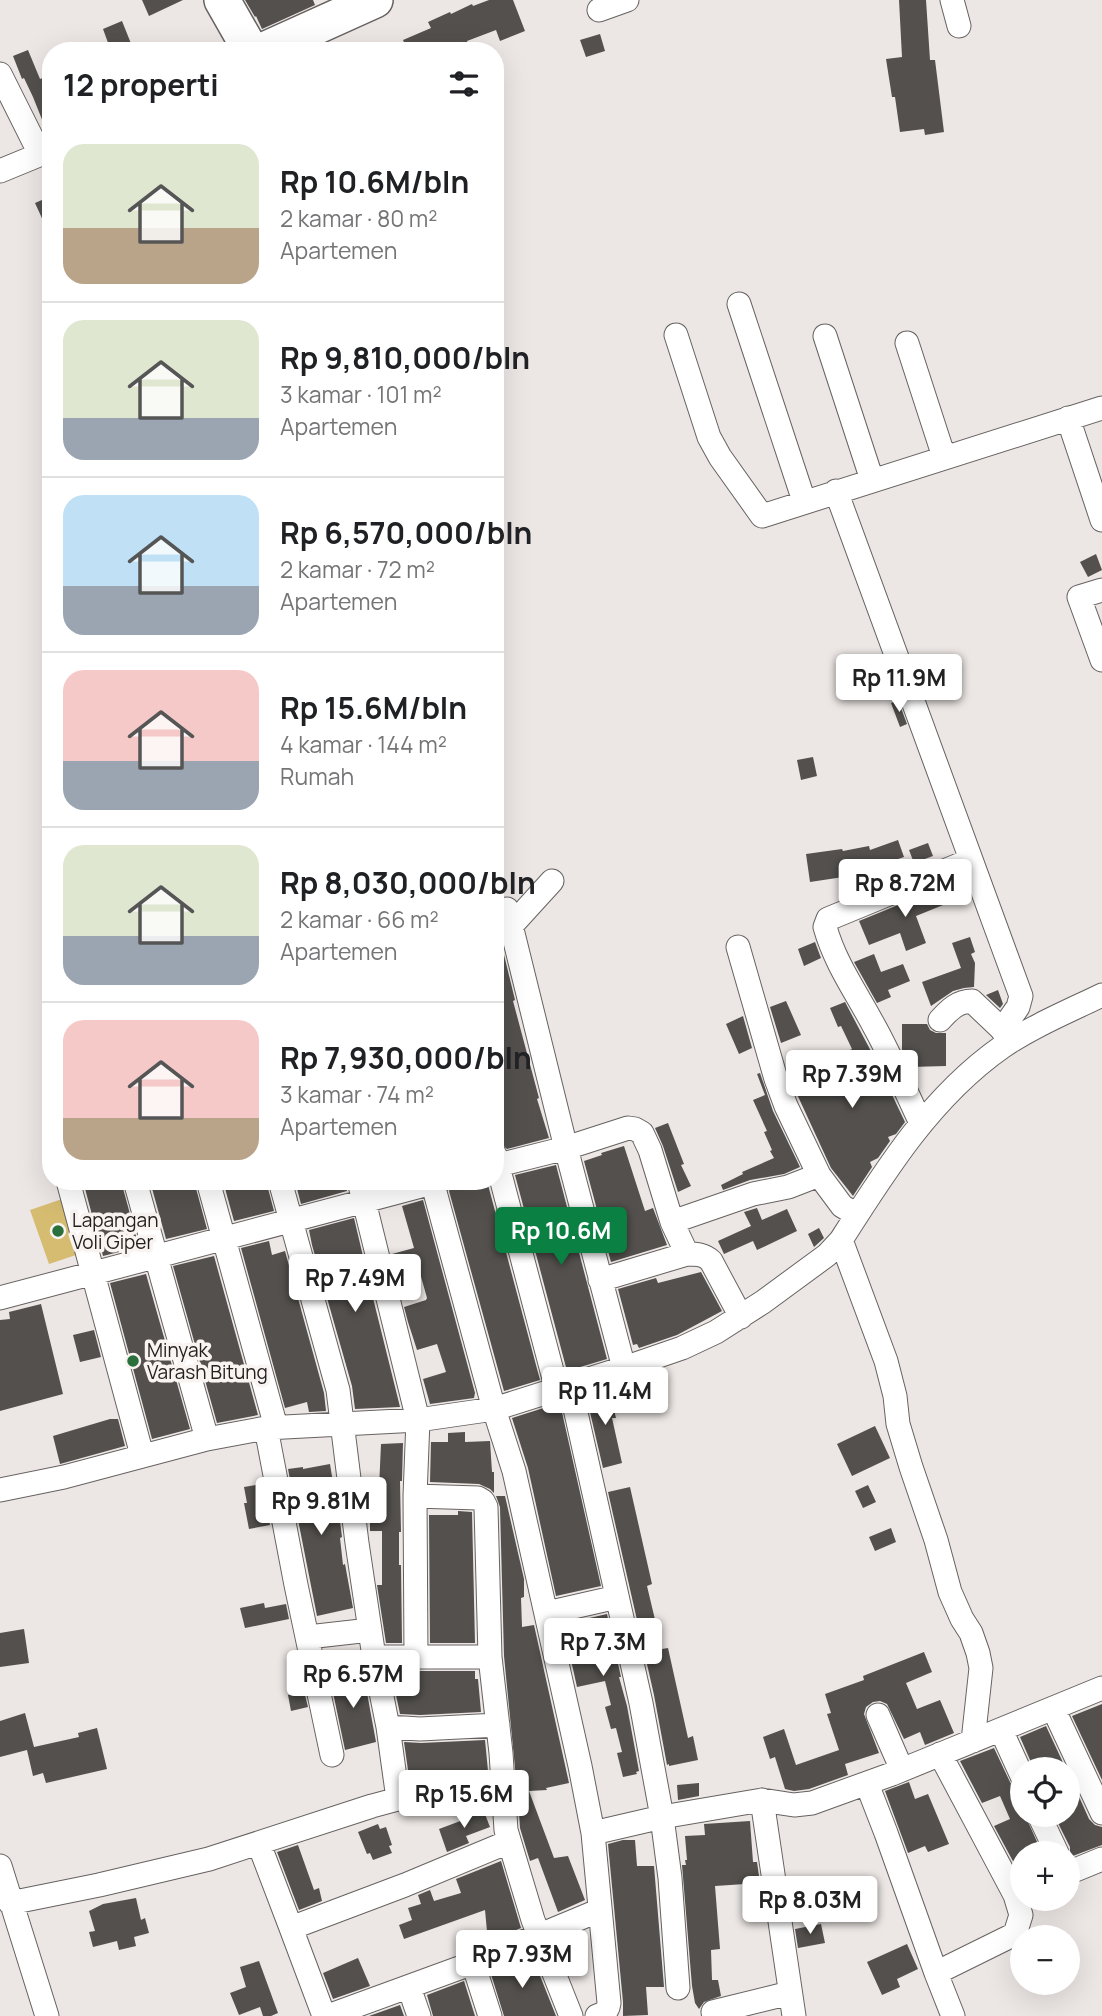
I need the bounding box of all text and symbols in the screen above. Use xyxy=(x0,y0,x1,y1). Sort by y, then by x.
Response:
text: 12 properti xyxy=(63,64,219,105)
icon: filters xyxy=(445,65,483,103)
text: Rp 10.6M/bln xyxy=(280,161,469,202)
icon: home xyxy=(119,172,203,256)
text: 2 kamar · 80 m² xyxy=(280,202,438,234)
text: Apartemen xyxy=(280,234,397,266)
text: Rp 9,810,000/bln xyxy=(280,337,530,378)
icon: home xyxy=(119,348,203,432)
text: 3 kamar · 101 m² xyxy=(280,378,442,410)
text: Apartemen xyxy=(280,410,397,442)
text: Rp 6,570,000/bln xyxy=(280,512,532,553)
icon: home xyxy=(119,523,203,607)
text: 2 kamar · 72 m² xyxy=(280,553,435,585)
text: Apartemen xyxy=(280,585,397,617)
pin: Rp 11.9M xyxy=(827,654,971,714)
text: Rp 11.9M xyxy=(852,661,946,693)
text: Rp 15.6M/bln xyxy=(280,687,467,728)
icon: home xyxy=(119,698,203,782)
text: 4 kamar · 144 m² xyxy=(280,728,447,760)
text: Rumah xyxy=(280,760,354,792)
pin: Rp 8.72M xyxy=(833,860,977,919)
text: Rp 8,030,000/bln xyxy=(280,862,536,903)
text: Rp 8.72M xyxy=(855,866,955,898)
icon: home xyxy=(119,873,203,957)
text: 2 kamar · 66 m² xyxy=(280,903,439,935)
text: Apartemen xyxy=(280,935,397,967)
text: Rp 7,930,000/bln xyxy=(280,1037,532,1078)
icon: home xyxy=(119,1048,203,1132)
pin: Rp 7.39M xyxy=(780,1050,924,1110)
text: Rp 7.39M xyxy=(802,1057,902,1089)
text: 3 kamar · 74 m² xyxy=(280,1078,434,1110)
text: Apartemen xyxy=(280,1110,397,1142)
place label: Lapangan Voli Giper xyxy=(72,1207,158,1255)
pin: Rp 10.6M xyxy=(489,1208,633,1267)
text: Rp 10.6M xyxy=(511,1214,611,1246)
marker: Lapangan Voli Giper xyxy=(50,1223,66,1239)
pin: Rp 7.49M xyxy=(283,1254,427,1314)
text: Rp 7.49M xyxy=(305,1261,405,1293)
place label: Minyak Varash Bitung xyxy=(147,1337,268,1385)
marker: Minyak Varash Bitung xyxy=(125,1353,141,1369)
pin: Rp 11.4M xyxy=(533,1368,677,1427)
text: Rp 11.4M xyxy=(558,1374,652,1406)
pin: Rp 9.81M xyxy=(249,1478,393,1537)
text: Rp 9.81M xyxy=(272,1484,370,1516)
pin: Rp 7.3M xyxy=(538,1618,668,1678)
text: Rp 7.3M xyxy=(560,1625,646,1657)
pin: Rp 6.57M xyxy=(281,1650,425,1710)
text: Rp 6.57M xyxy=(303,1657,403,1689)
map controls xyxy=(1010,1757,1080,1995)
button: locate xyxy=(1010,1757,1080,1827)
pin: Rp 15.6M xyxy=(392,1770,536,1830)
text: Rp 15.6M xyxy=(415,1777,513,1809)
button: + xyxy=(1010,1841,1080,1911)
pin: Rp 8.03M xyxy=(738,1876,882,1936)
text: Rp 8.03M xyxy=(758,1883,862,1915)
button: − xyxy=(1010,1925,1080,1995)
pin: Rp 7.93M xyxy=(450,1930,594,1990)
text: Rp 7.93M xyxy=(472,1937,572,1969)

